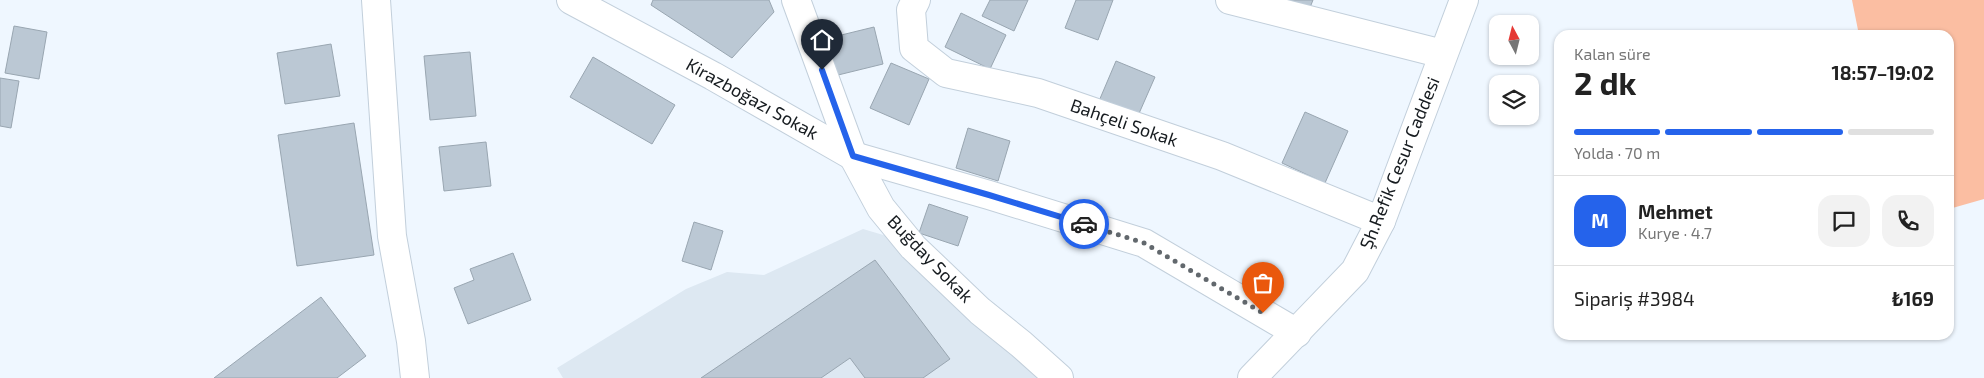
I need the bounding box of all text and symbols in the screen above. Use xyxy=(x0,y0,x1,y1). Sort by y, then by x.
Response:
north arrow xyxy=(1489,15,1539,65)
map controls xyxy=(1489,15,1539,125)
pin xyxy=(801,19,843,70)
icon: home xyxy=(808,26,836,54)
text: Kalan süre xyxy=(1574,44,1651,63)
street label: Kirazboğazı Sokak xyxy=(682,53,823,144)
text: 18:57–19:02 xyxy=(1832,61,1934,84)
text: 2 dk xyxy=(1574,63,1637,101)
street label: Şh.Refik Cesur Caddesi xyxy=(1354,73,1445,252)
button: layers xyxy=(1489,75,1539,125)
street label: Bahçeli Sokak xyxy=(1067,93,1181,152)
text: Yolda · 70 m xyxy=(1574,143,1660,162)
button: chat xyxy=(1818,195,1870,247)
button: phone xyxy=(1882,195,1934,247)
courier xyxy=(1059,199,1109,249)
text: Mehmet xyxy=(1638,200,1713,223)
text: M xyxy=(1591,209,1609,232)
street label: Buğday Sokak xyxy=(883,210,978,307)
icon: car xyxy=(1070,210,1098,238)
text: Kurye · 4.7 xyxy=(1638,223,1712,242)
pin xyxy=(1242,262,1284,313)
icon: bag xyxy=(1249,269,1277,297)
text: Sipariş #3984 xyxy=(1574,287,1695,310)
text: ₺169 xyxy=(1892,287,1934,310)

